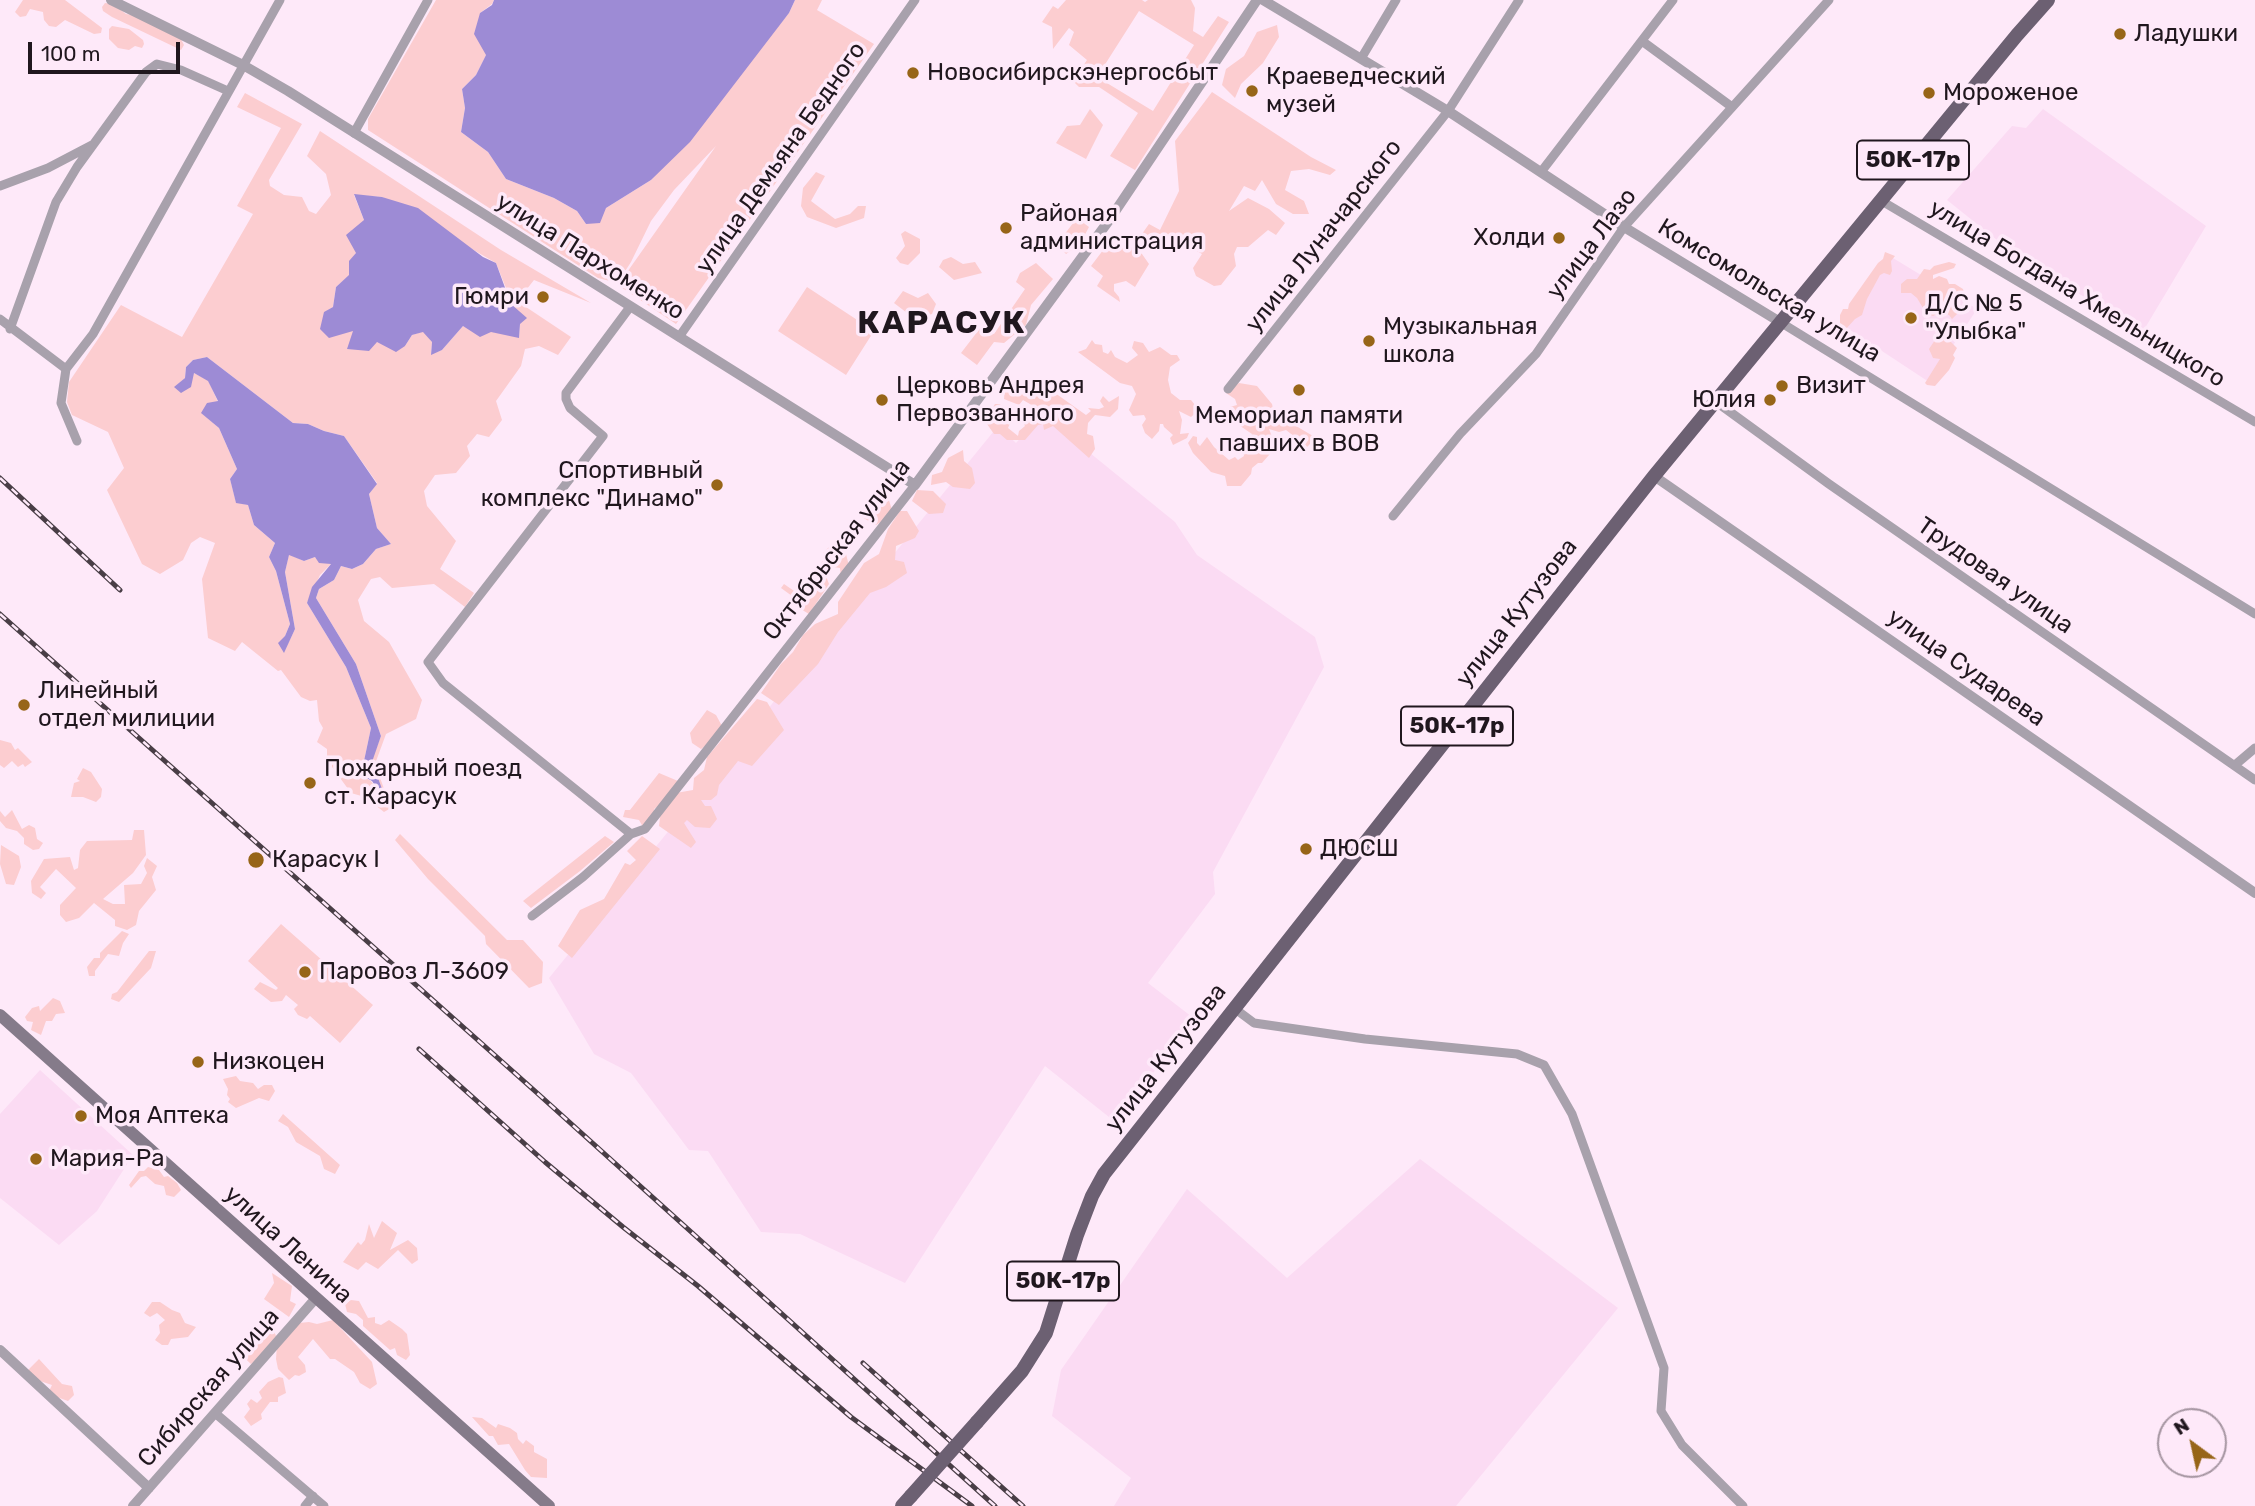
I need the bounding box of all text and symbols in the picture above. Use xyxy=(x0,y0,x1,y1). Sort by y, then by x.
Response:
place label: Ладушки xyxy=(2134,20,2238,48)
marker: Ладушки xyxy=(2112,26,2128,42)
scale bar xyxy=(32,28,184,72)
street label: улица Демьяна Бедного xyxy=(690,37,872,279)
text: 100 m xyxy=(41,41,100,66)
place label: Новосибирскэнергосбыт xyxy=(927,59,1218,87)
place label: Краеведческий музей xyxy=(1266,63,1446,119)
marker: Новосибирскэнергосбыт xyxy=(905,65,921,81)
place label: Мороженое xyxy=(1943,79,2078,107)
marker: Краеведческий музей xyxy=(1244,83,1260,99)
marker: Мороженое xyxy=(1921,85,1937,101)
street label: улица Луначарского xyxy=(1240,134,1408,338)
road number: 50К-17р xyxy=(1857,140,1969,180)
street label: улица Лазо xyxy=(1541,183,1643,305)
street label: улица Пархоменко xyxy=(490,187,690,327)
street label: улица Богдана Хмельницкого xyxy=(1924,194,2230,394)
place label: Районая администрация xyxy=(1020,200,1203,256)
street label: Комсомольская улица xyxy=(1652,213,1886,369)
marker: Районая администрация xyxy=(998,220,1014,236)
place label: Холди xyxy=(1473,224,1545,252)
marker: Холди xyxy=(1551,230,1567,246)
place label: Гюмри xyxy=(454,283,529,311)
marker: Гюмри xyxy=(535,289,551,305)
place label: Д/С № 5 "Улыбка" xyxy=(1925,290,2026,346)
district label: КАРАСУК xyxy=(858,305,1026,343)
marker: Д/С № 5 "Улыбка" xyxy=(1903,310,1919,326)
place label: Музыкальная школа xyxy=(1383,313,1537,369)
marker: Музыкальная школа xyxy=(1361,333,1377,349)
place label: Церковь Андрея Первозванного xyxy=(896,372,1085,428)
place label: Визит xyxy=(1796,372,1866,400)
marker: Визит xyxy=(1774,378,1790,394)
marker: Мемориал памяти павших в ВОВ xyxy=(1291,382,1307,398)
place label: Юлия xyxy=(1692,386,1756,414)
marker: Церковь Андрея Первозванного xyxy=(874,392,890,408)
marker: Юлия xyxy=(1762,392,1778,408)
place label: Мемориал памяти павших в ВОВ xyxy=(1195,402,1403,458)
street label: Октябрьская улица xyxy=(757,454,917,646)
place label: Спортивный комплекс "Динамо" xyxy=(481,457,703,513)
marker: Спортивный комплекс "Динамо" xyxy=(709,477,725,493)
street label: Трудовая улица xyxy=(1911,512,2079,640)
street label: улица Кутузова xyxy=(1450,533,1584,693)
street label: улица Сударева xyxy=(1881,603,2051,733)
place label: Линейный отдел милиции xyxy=(38,677,215,733)
marker: Линейный отдел милиции xyxy=(16,697,32,713)
road number: 50К-17р xyxy=(1401,706,1513,746)
place label: Пожарный поезд ст. Карасук xyxy=(324,755,522,811)
marker: Пожарный поезд ст. Карасук xyxy=(302,775,318,791)
place label: ДЮСШ xyxy=(1320,835,1399,863)
marker: ДЮСШ xyxy=(1298,841,1314,857)
place label: Карасук I xyxy=(272,846,380,874)
marker: Карасук I xyxy=(246,850,266,870)
place label: Паровоз Л-3609 xyxy=(319,958,509,986)
marker: Паровоз Л-3609 xyxy=(297,964,313,980)
street label: улица Кутузова xyxy=(1099,978,1233,1138)
place label: Низкоцен xyxy=(212,1048,325,1076)
marker: Низкоцен xyxy=(190,1054,206,1070)
place label: Моя Аптека xyxy=(95,1102,229,1130)
marker: Моя Аптека xyxy=(73,1108,89,1124)
place label: Мария-Ра xyxy=(50,1145,164,1173)
marker: Мария-Ра xyxy=(28,1151,44,1167)
street label: улица Ленина xyxy=(218,1180,358,1310)
road number: 50К-17р xyxy=(1007,1262,1119,1300)
street label: Сибирская улица xyxy=(132,1303,286,1473)
north arrow xyxy=(2157,1408,2227,1478)
text: N xyxy=(2169,1413,2193,1440)

